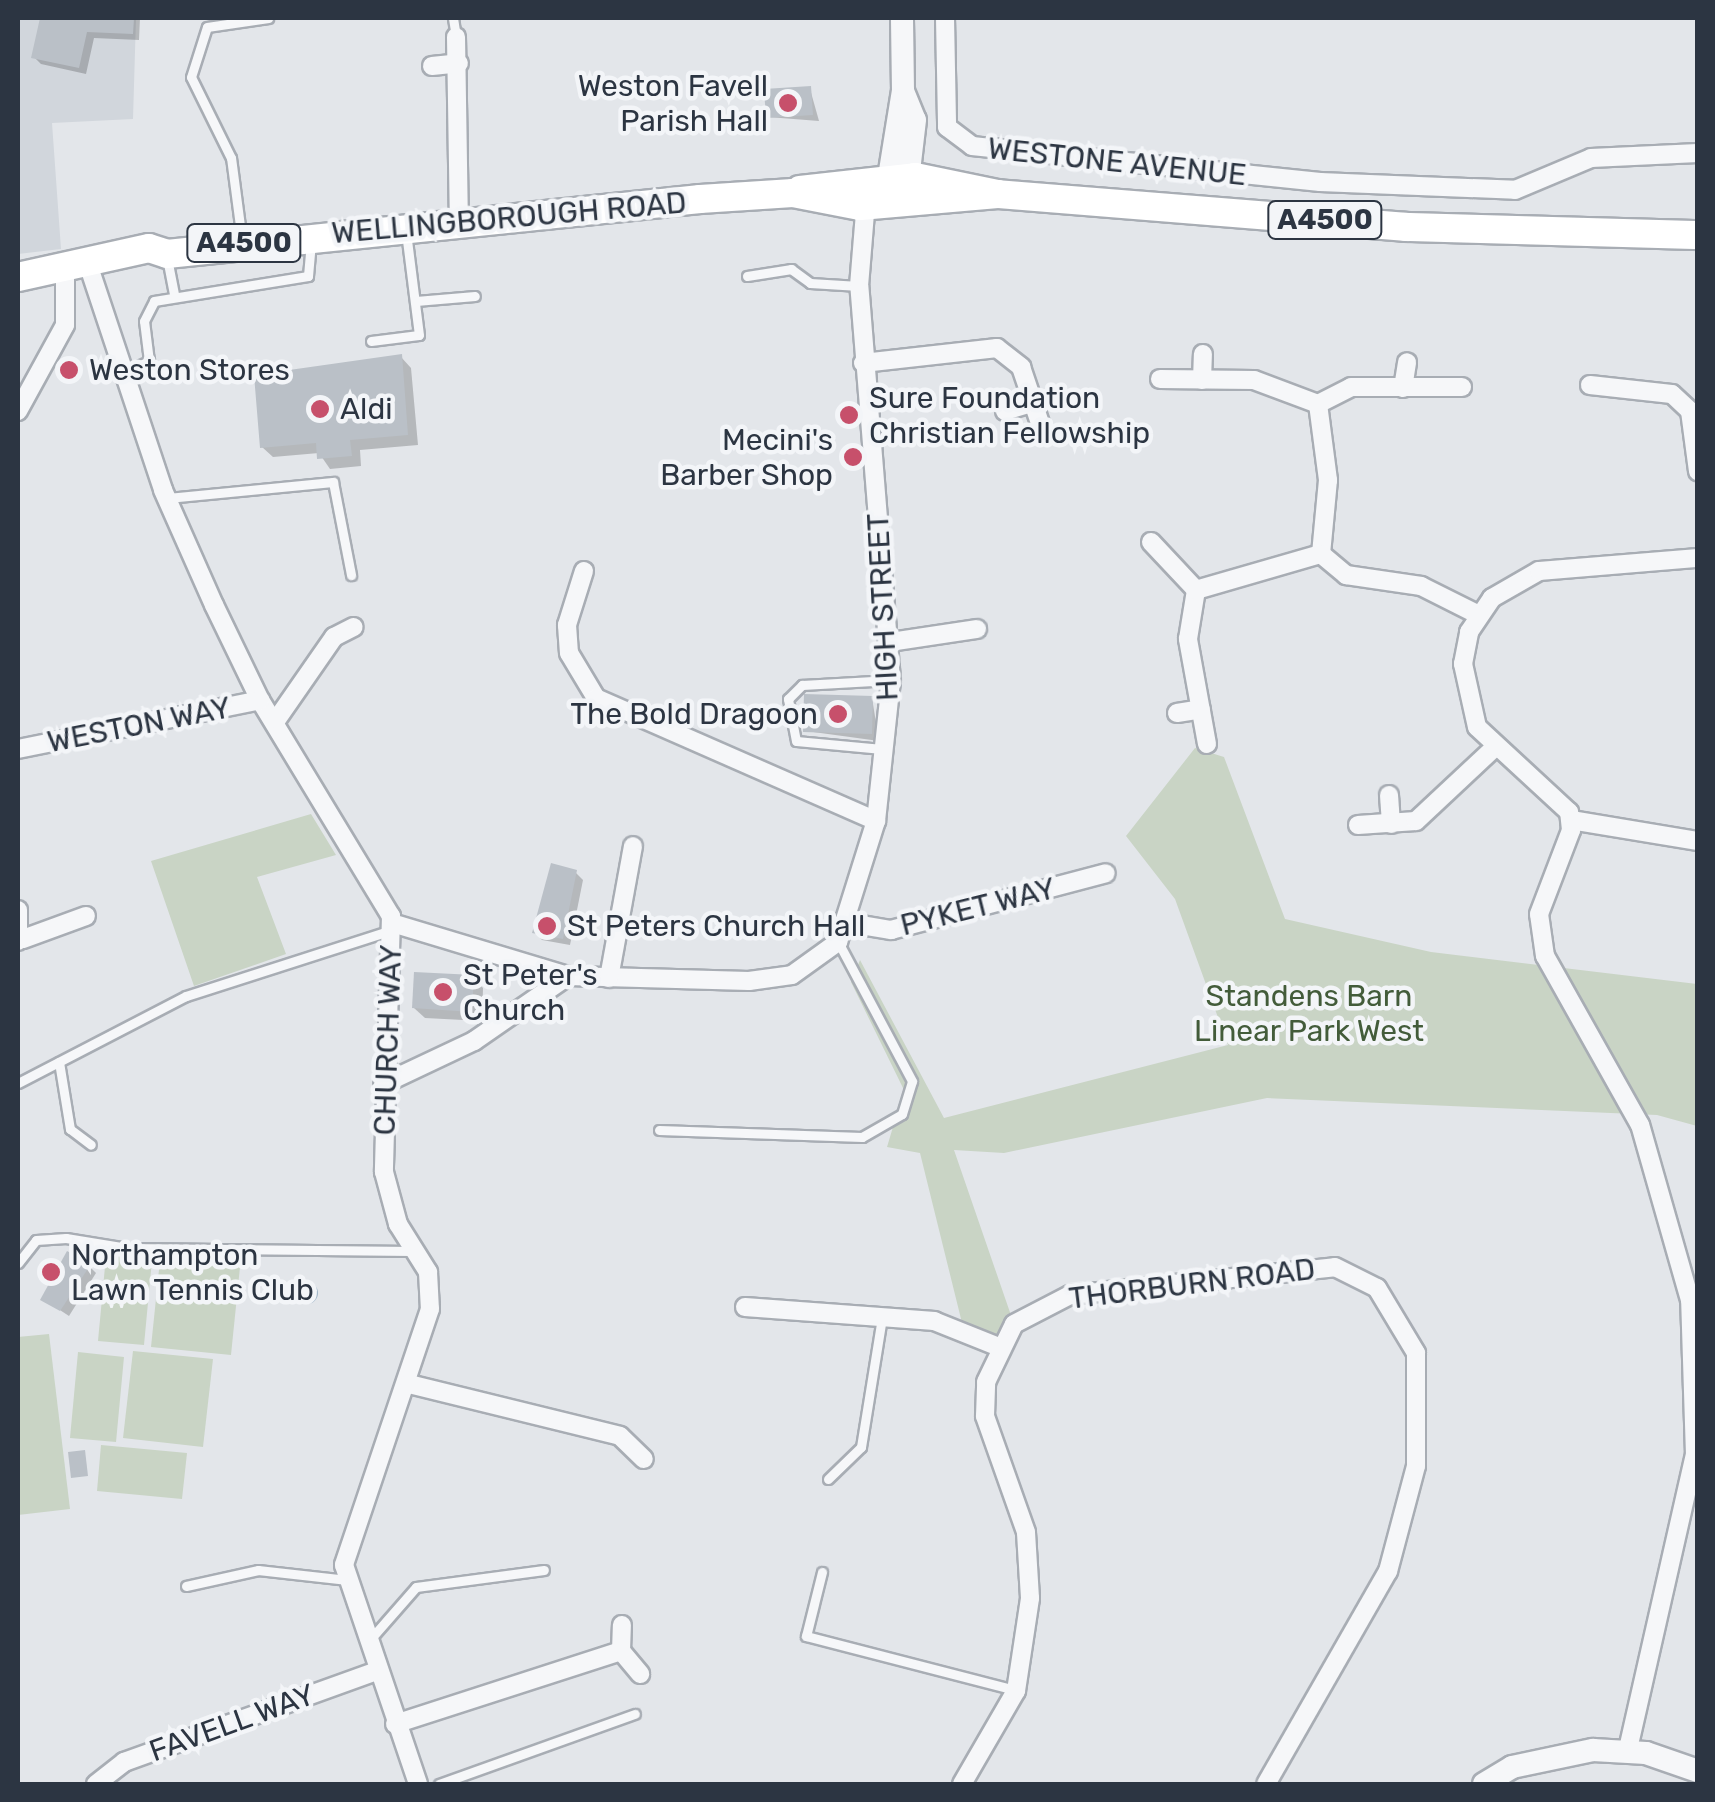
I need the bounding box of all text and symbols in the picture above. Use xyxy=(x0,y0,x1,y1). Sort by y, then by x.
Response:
place label: Weston Favell Parish Hall xyxy=(578,68,768,138)
marker: Weston Favell Parish Hall xyxy=(777,92,799,114)
street label: WESTONE AVENUE xyxy=(985,130,1249,194)
street label: WELLINGBOROUGH ROAD xyxy=(330,185,688,251)
road number: A4500 xyxy=(1265,197,1385,243)
road number: A4500 xyxy=(184,220,304,266)
place label: Weston Stores xyxy=(89,352,290,388)
marker: Weston Stores xyxy=(58,359,80,381)
place label: Sure Foundation Christian Fellowship xyxy=(869,380,1150,450)
place label: Aldi xyxy=(340,391,392,427)
marker: Aldi xyxy=(309,398,331,420)
marker: Sure Foundation Christian Fellowship xyxy=(838,404,860,426)
place label: Mecini's Barber Shop xyxy=(660,422,833,492)
marker: Mecini's Barber Shop xyxy=(842,446,864,468)
street label: HIGH STREET xyxy=(860,512,906,702)
street label: WESTON WAY xyxy=(44,690,234,760)
place label: The Bold Dragoon xyxy=(570,696,818,732)
marker: The Bold Dragoon xyxy=(827,703,849,725)
street label: PYKET WAY xyxy=(896,870,1060,944)
place label: St Peters Church Hall xyxy=(567,908,865,944)
marker: St Peters Church Hall xyxy=(536,915,558,937)
street label: CHURCH WAY xyxy=(367,944,409,1136)
place label: St Peter's Church xyxy=(463,957,598,1028)
park label: Standens Barn Linear Park West xyxy=(1193,978,1425,1048)
marker: St Peter's Church xyxy=(432,981,454,1003)
place label: Northampton Lawn Tennis Club xyxy=(71,1237,315,1308)
street label: THORBURN ROAD xyxy=(1067,1251,1317,1317)
marker: Northampton Lawn Tennis Club xyxy=(40,1261,62,1283)
street label: FAVELL WAY xyxy=(144,1676,320,1770)

